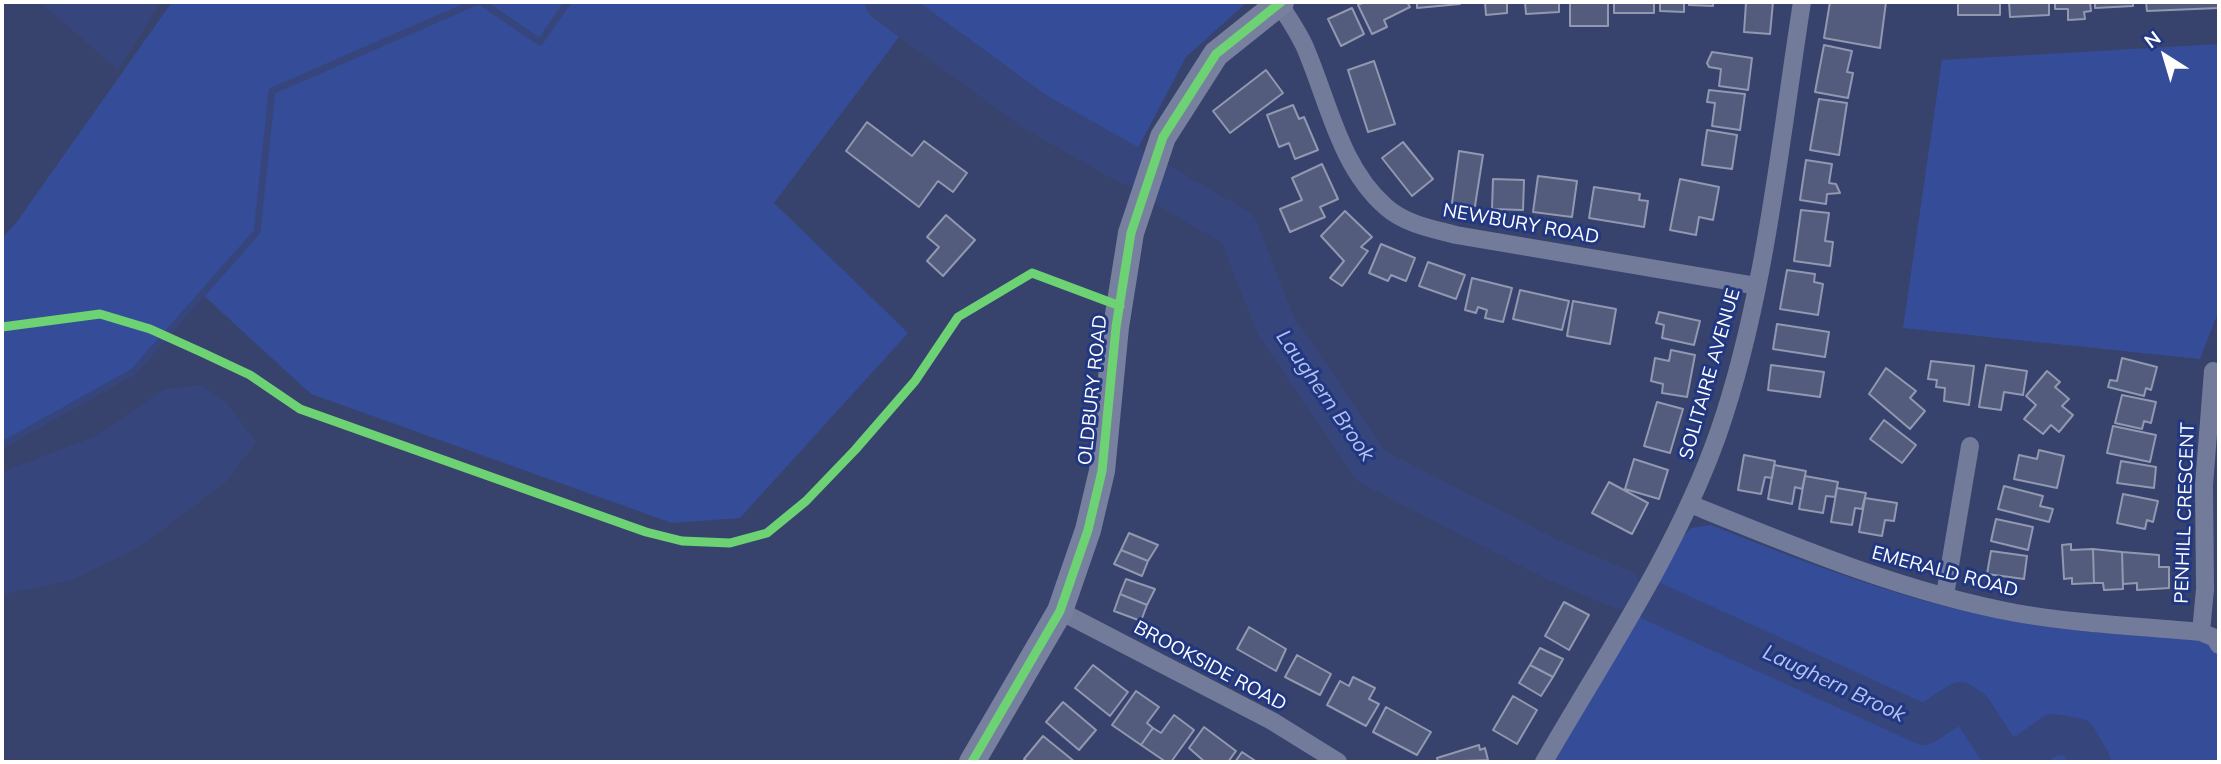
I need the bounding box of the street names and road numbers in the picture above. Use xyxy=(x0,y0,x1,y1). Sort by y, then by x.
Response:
street label: NEWBURY ROAD xyxy=(1441,199,1601,249)
street label: SOLITAIRE AVENUE xyxy=(1675,286,1745,462)
street label: OLDBURY ROAD xyxy=(1074,314,1112,466)
street label: PENHILL CRESCENT xyxy=(2170,422,2200,604)
street label: EMERALD ROAD xyxy=(1869,541,2021,603)
street label: BROOKSIDE ROAD xyxy=(1130,616,1290,716)

